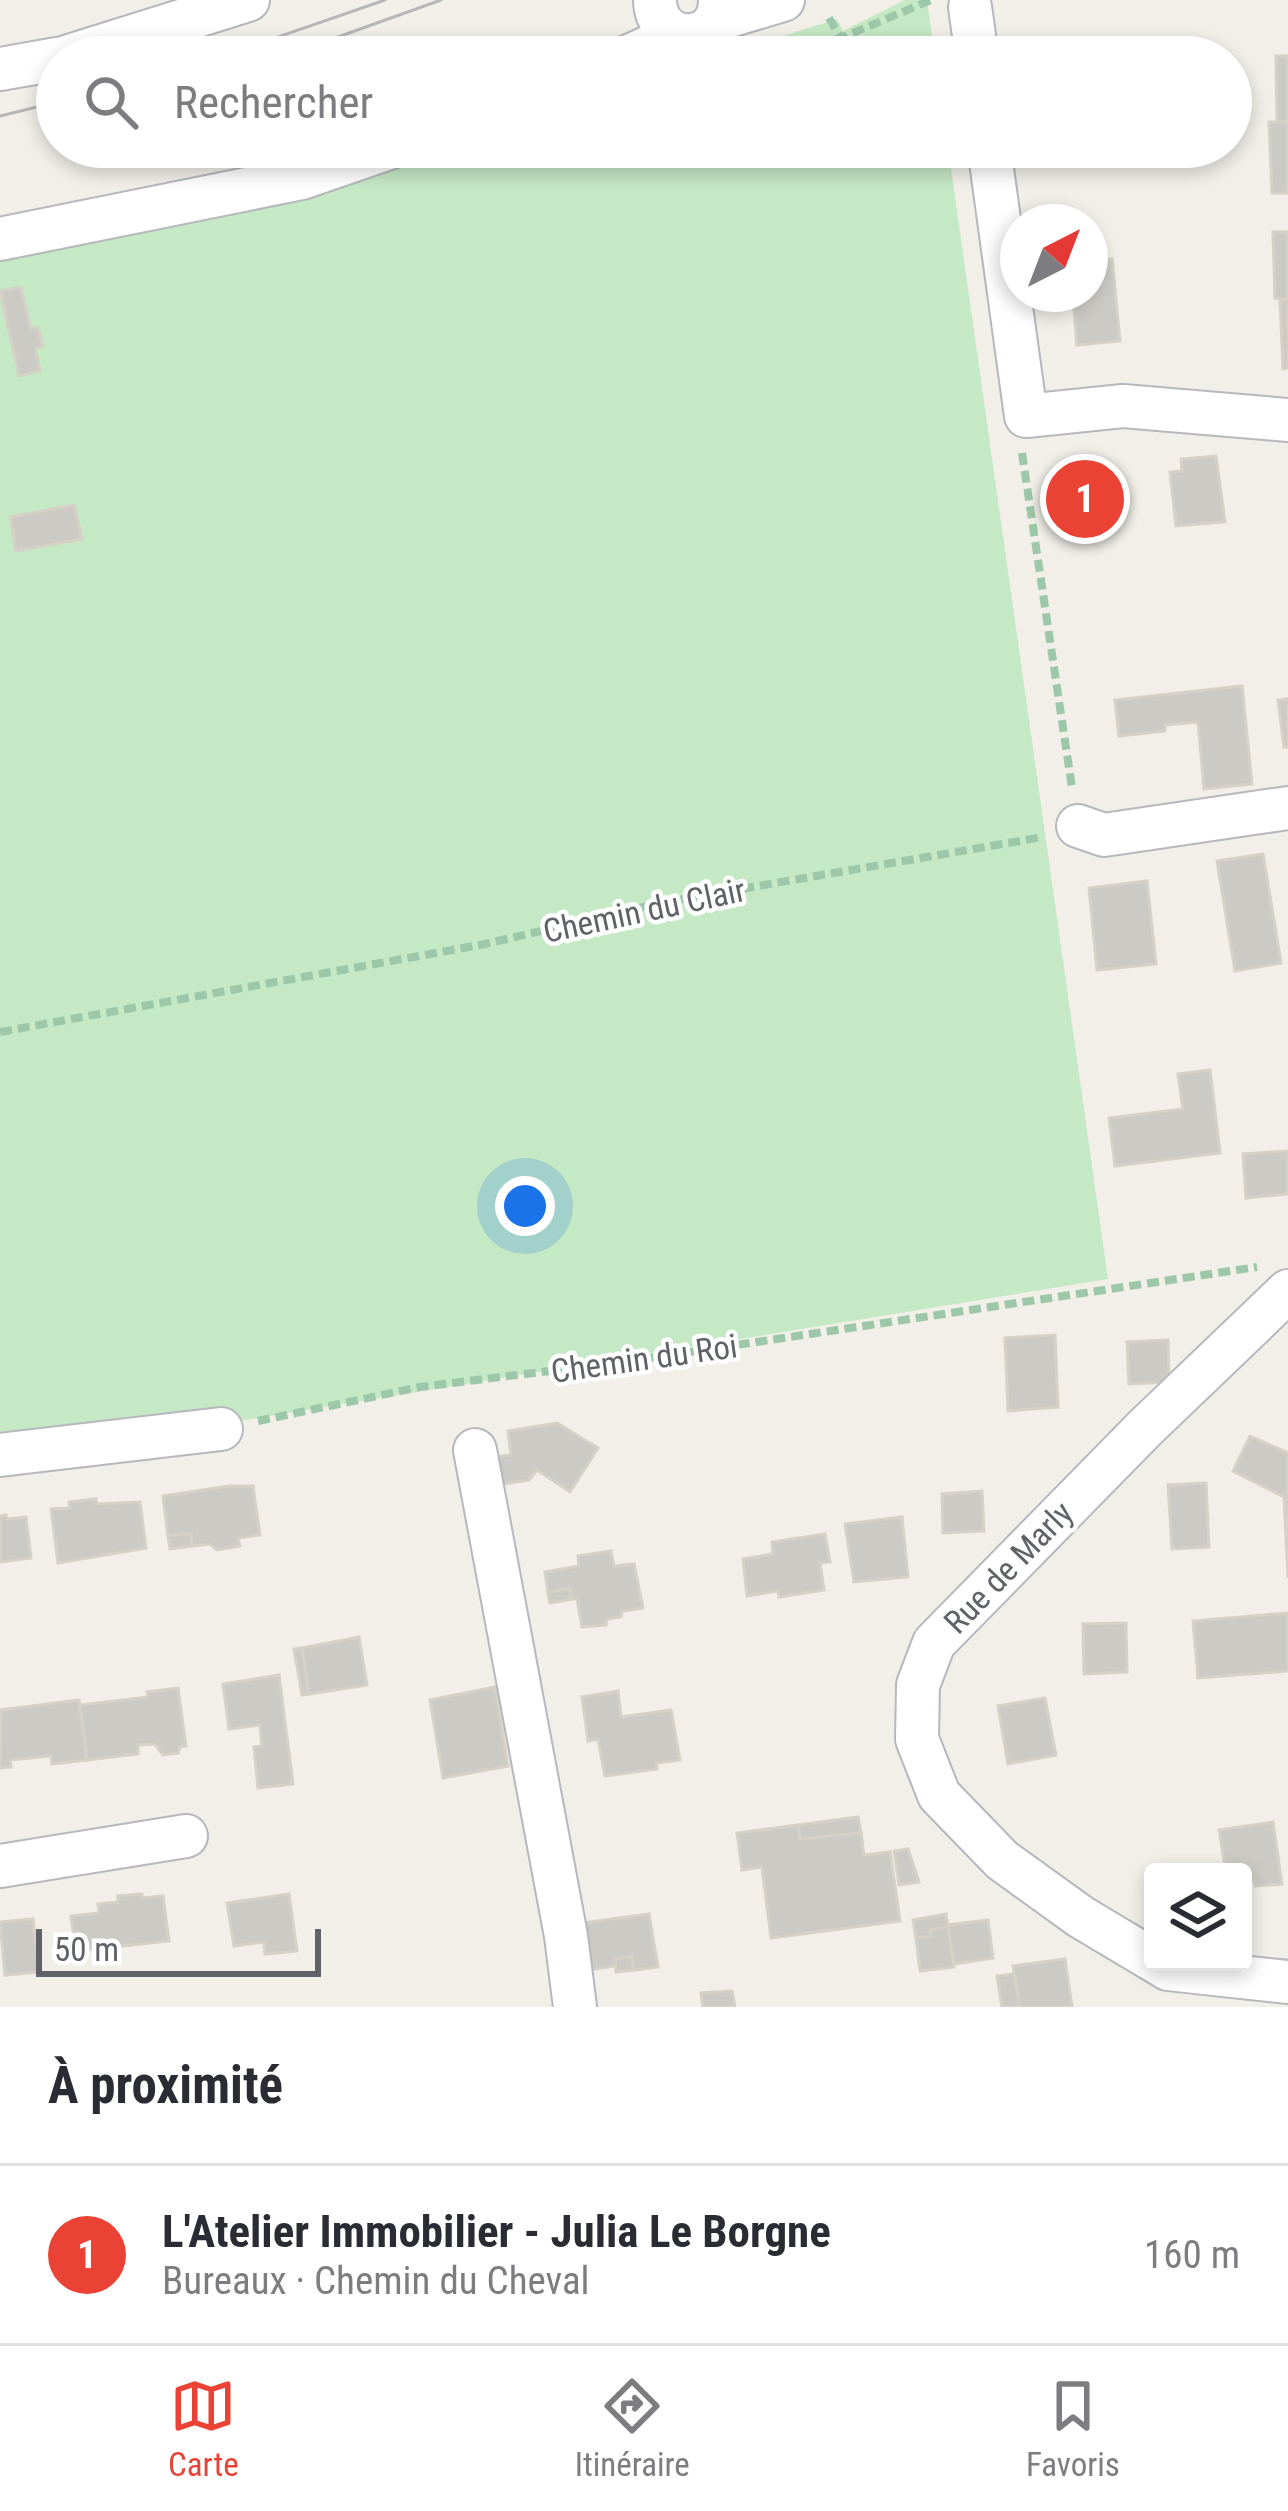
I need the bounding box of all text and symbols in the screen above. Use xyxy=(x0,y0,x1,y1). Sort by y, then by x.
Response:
search box xyxy=(36,36,1252,168)
icon: search xyxy=(78,69,144,135)
text: Rechercher xyxy=(174,76,373,129)
north arrow xyxy=(1000,204,1108,312)
pin: 1 xyxy=(1046,454,1124,544)
street label: Chemin du Clair xyxy=(539,870,749,951)
your location xyxy=(495,1176,555,1236)
street label: Chemin du Roi xyxy=(548,1326,740,1391)
street label: Rue de Marly xyxy=(936,1493,1081,1641)
map controls xyxy=(1144,1863,1252,1971)
button: layers xyxy=(1144,1863,1252,1971)
scale bar xyxy=(36,1923,321,1976)
text: 50 m xyxy=(54,1930,119,1969)
text: À proximité xyxy=(48,2056,283,2115)
text: L'Atelier Immobilier - Julia Le Borgne xyxy=(162,2205,831,2258)
text: 1 xyxy=(77,2232,97,2278)
text: 160 m xyxy=(1144,2232,1240,2278)
text: Bureaux · Chemin du Cheval xyxy=(162,2258,590,2304)
tab: Carte xyxy=(168,2373,239,2484)
tab: Itinéraire xyxy=(575,2373,690,2484)
tab: Favoris xyxy=(1026,2373,1120,2484)

